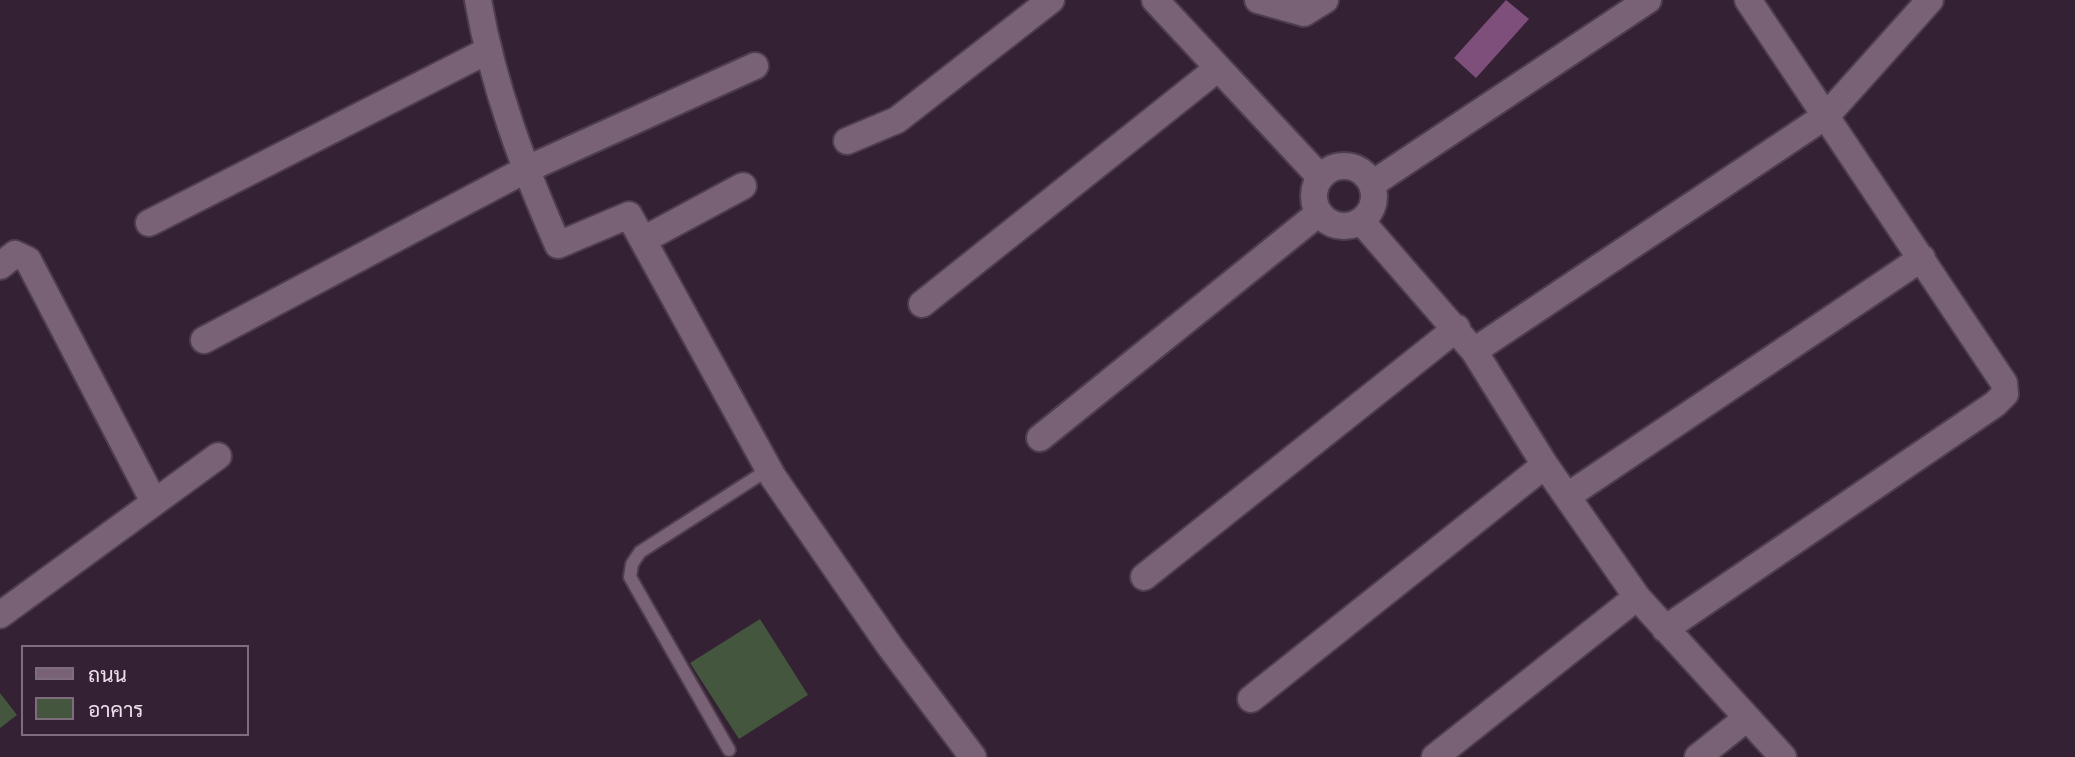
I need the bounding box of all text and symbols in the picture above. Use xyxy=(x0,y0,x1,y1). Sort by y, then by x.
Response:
legend xyxy=(21,645,248,736)
text: ถนน xyxy=(88,662,127,688)
text: อาคาร xyxy=(88,697,144,723)

